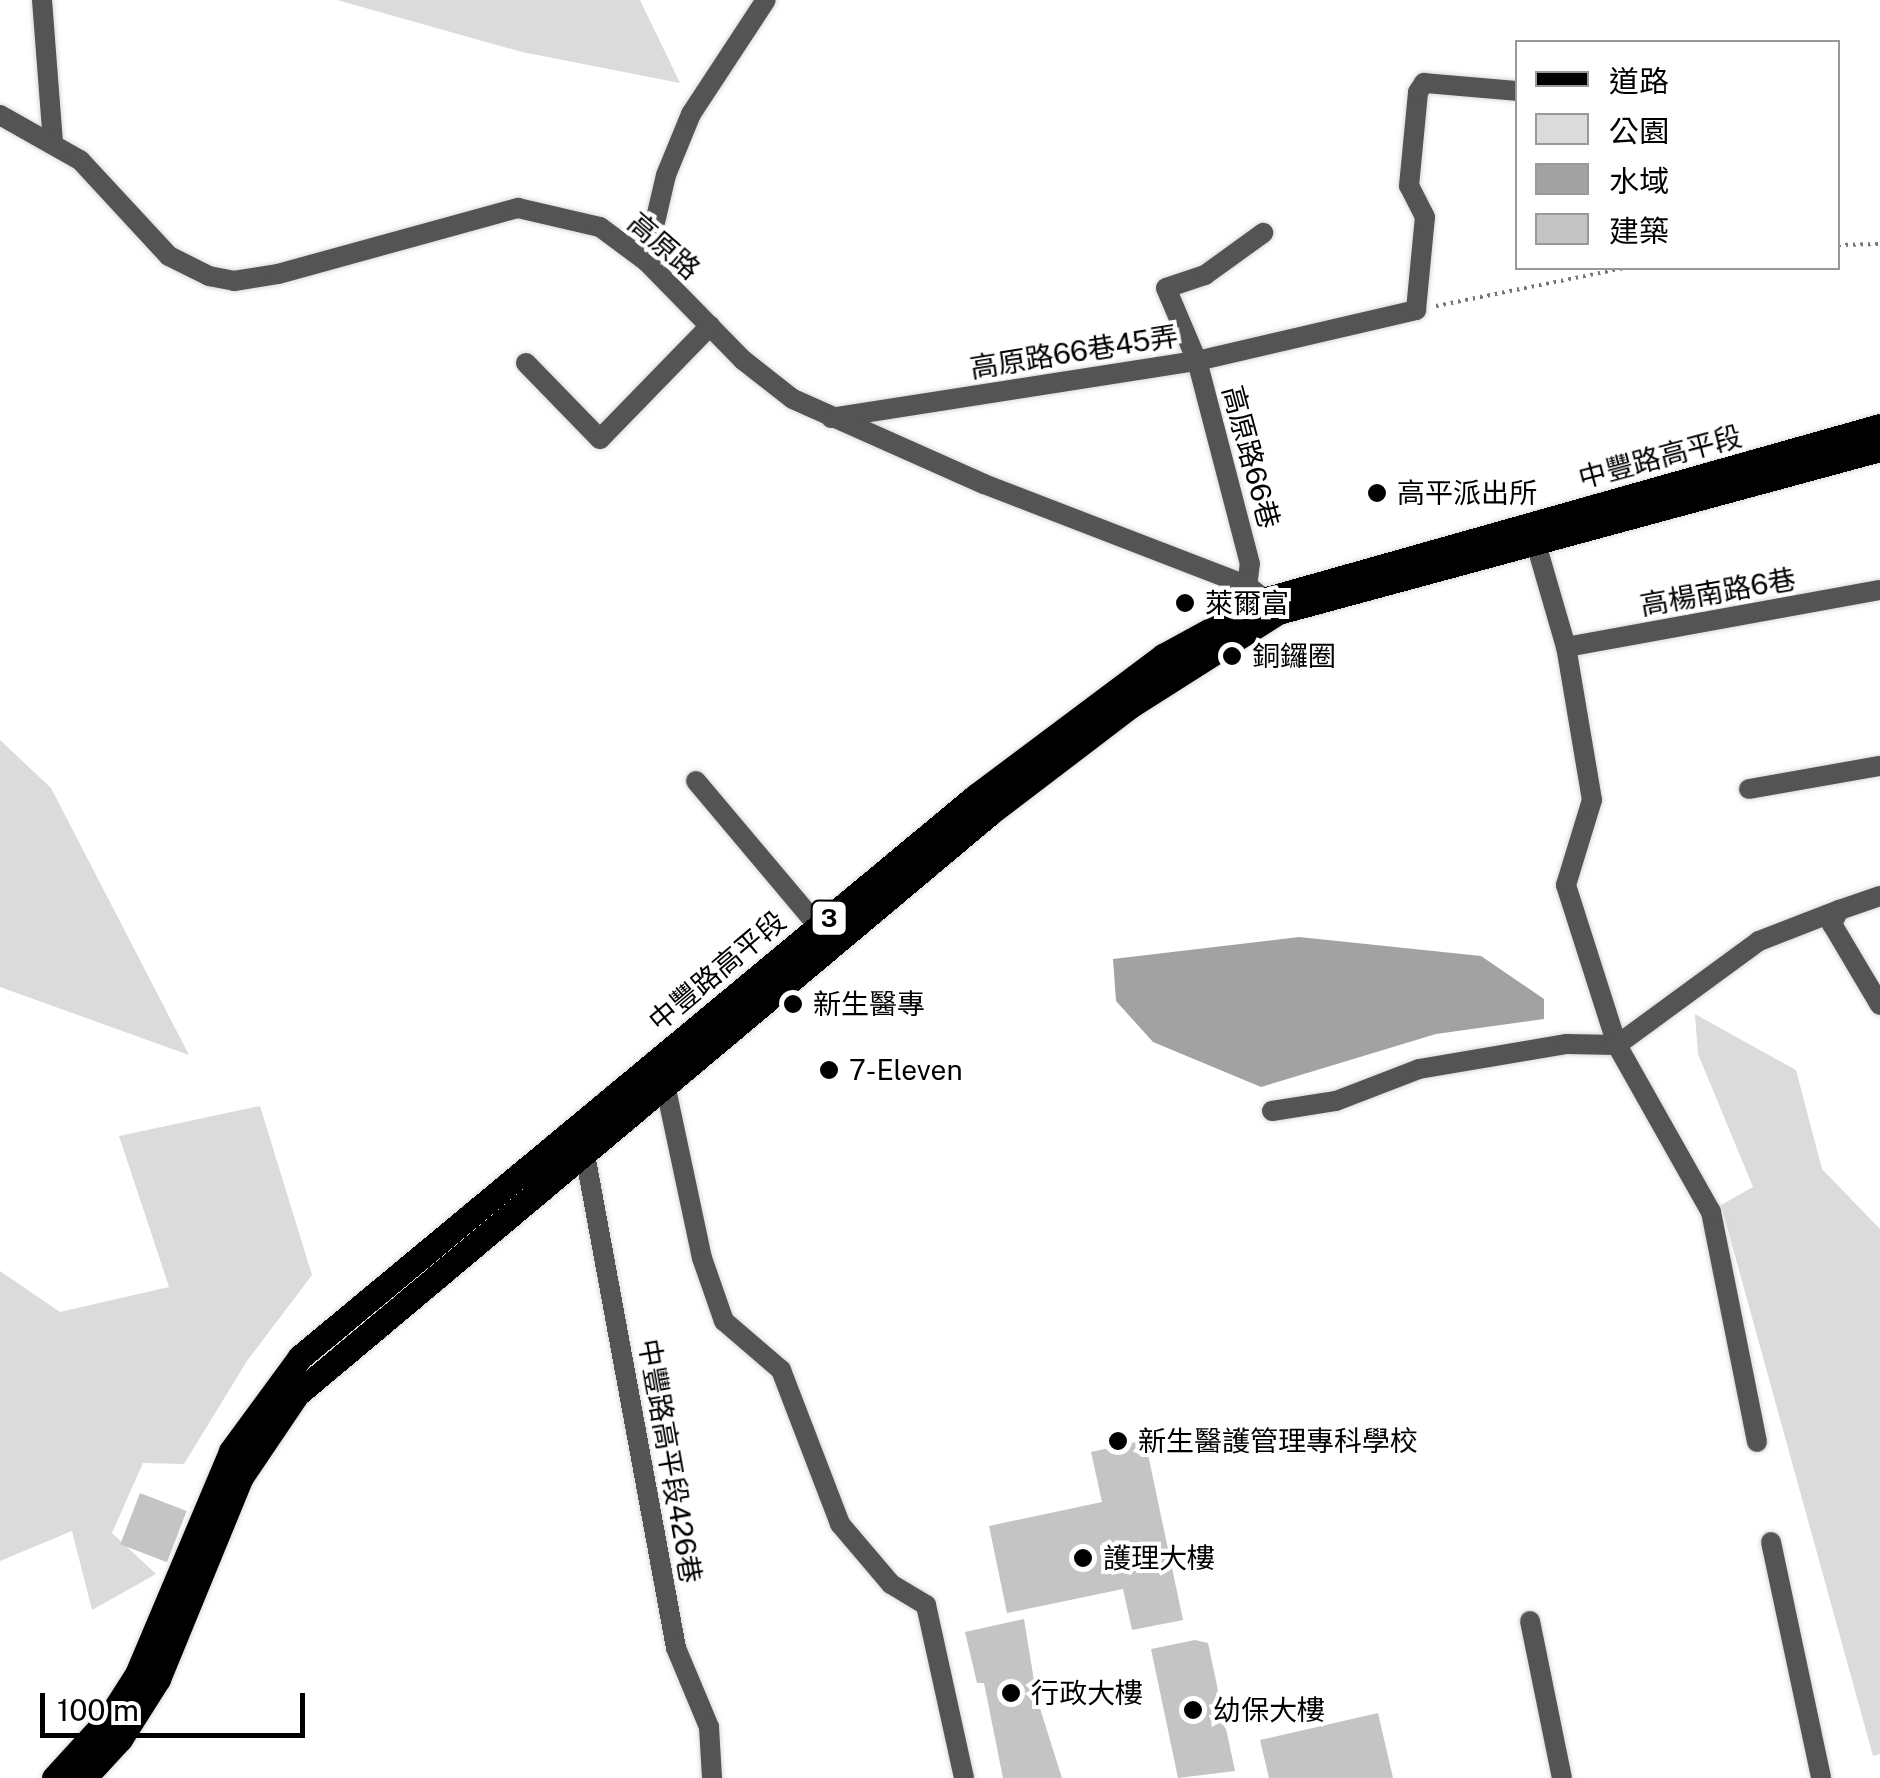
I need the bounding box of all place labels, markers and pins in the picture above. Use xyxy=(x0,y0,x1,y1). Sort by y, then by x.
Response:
place label: 高平派出所 xyxy=(1397,476,1537,510)
marker: 高平派出所 xyxy=(1366,482,1388,504)
place label: 萊爾富 xyxy=(1205,586,1289,620)
marker: 萊爾富 xyxy=(1174,592,1196,614)
place label: 銅鑼圈 xyxy=(1252,639,1336,673)
marker: 銅鑼圈 xyxy=(1221,645,1243,667)
place label: 新生醫專 xyxy=(813,987,925,1021)
marker: 新生醫專 xyxy=(782,993,804,1015)
place label: 7-Eleven xyxy=(849,1053,963,1087)
marker: 7-Eleven xyxy=(818,1059,840,1081)
place label: 新生醫護管理專科學校 xyxy=(1138,1424,1418,1458)
marker: 新生醫護管理專科學校 xyxy=(1107,1430,1129,1452)
place label: 護理大樓 xyxy=(1103,1541,1215,1575)
marker: 護理大樓 xyxy=(1072,1547,1094,1569)
place label: 行政大樓 xyxy=(1031,1676,1143,1710)
marker: 行政大樓 xyxy=(1000,1682,1022,1704)
place label: 幼保大樓 xyxy=(1213,1693,1325,1727)
marker: 幼保大樓 xyxy=(1182,1699,1204,1721)

